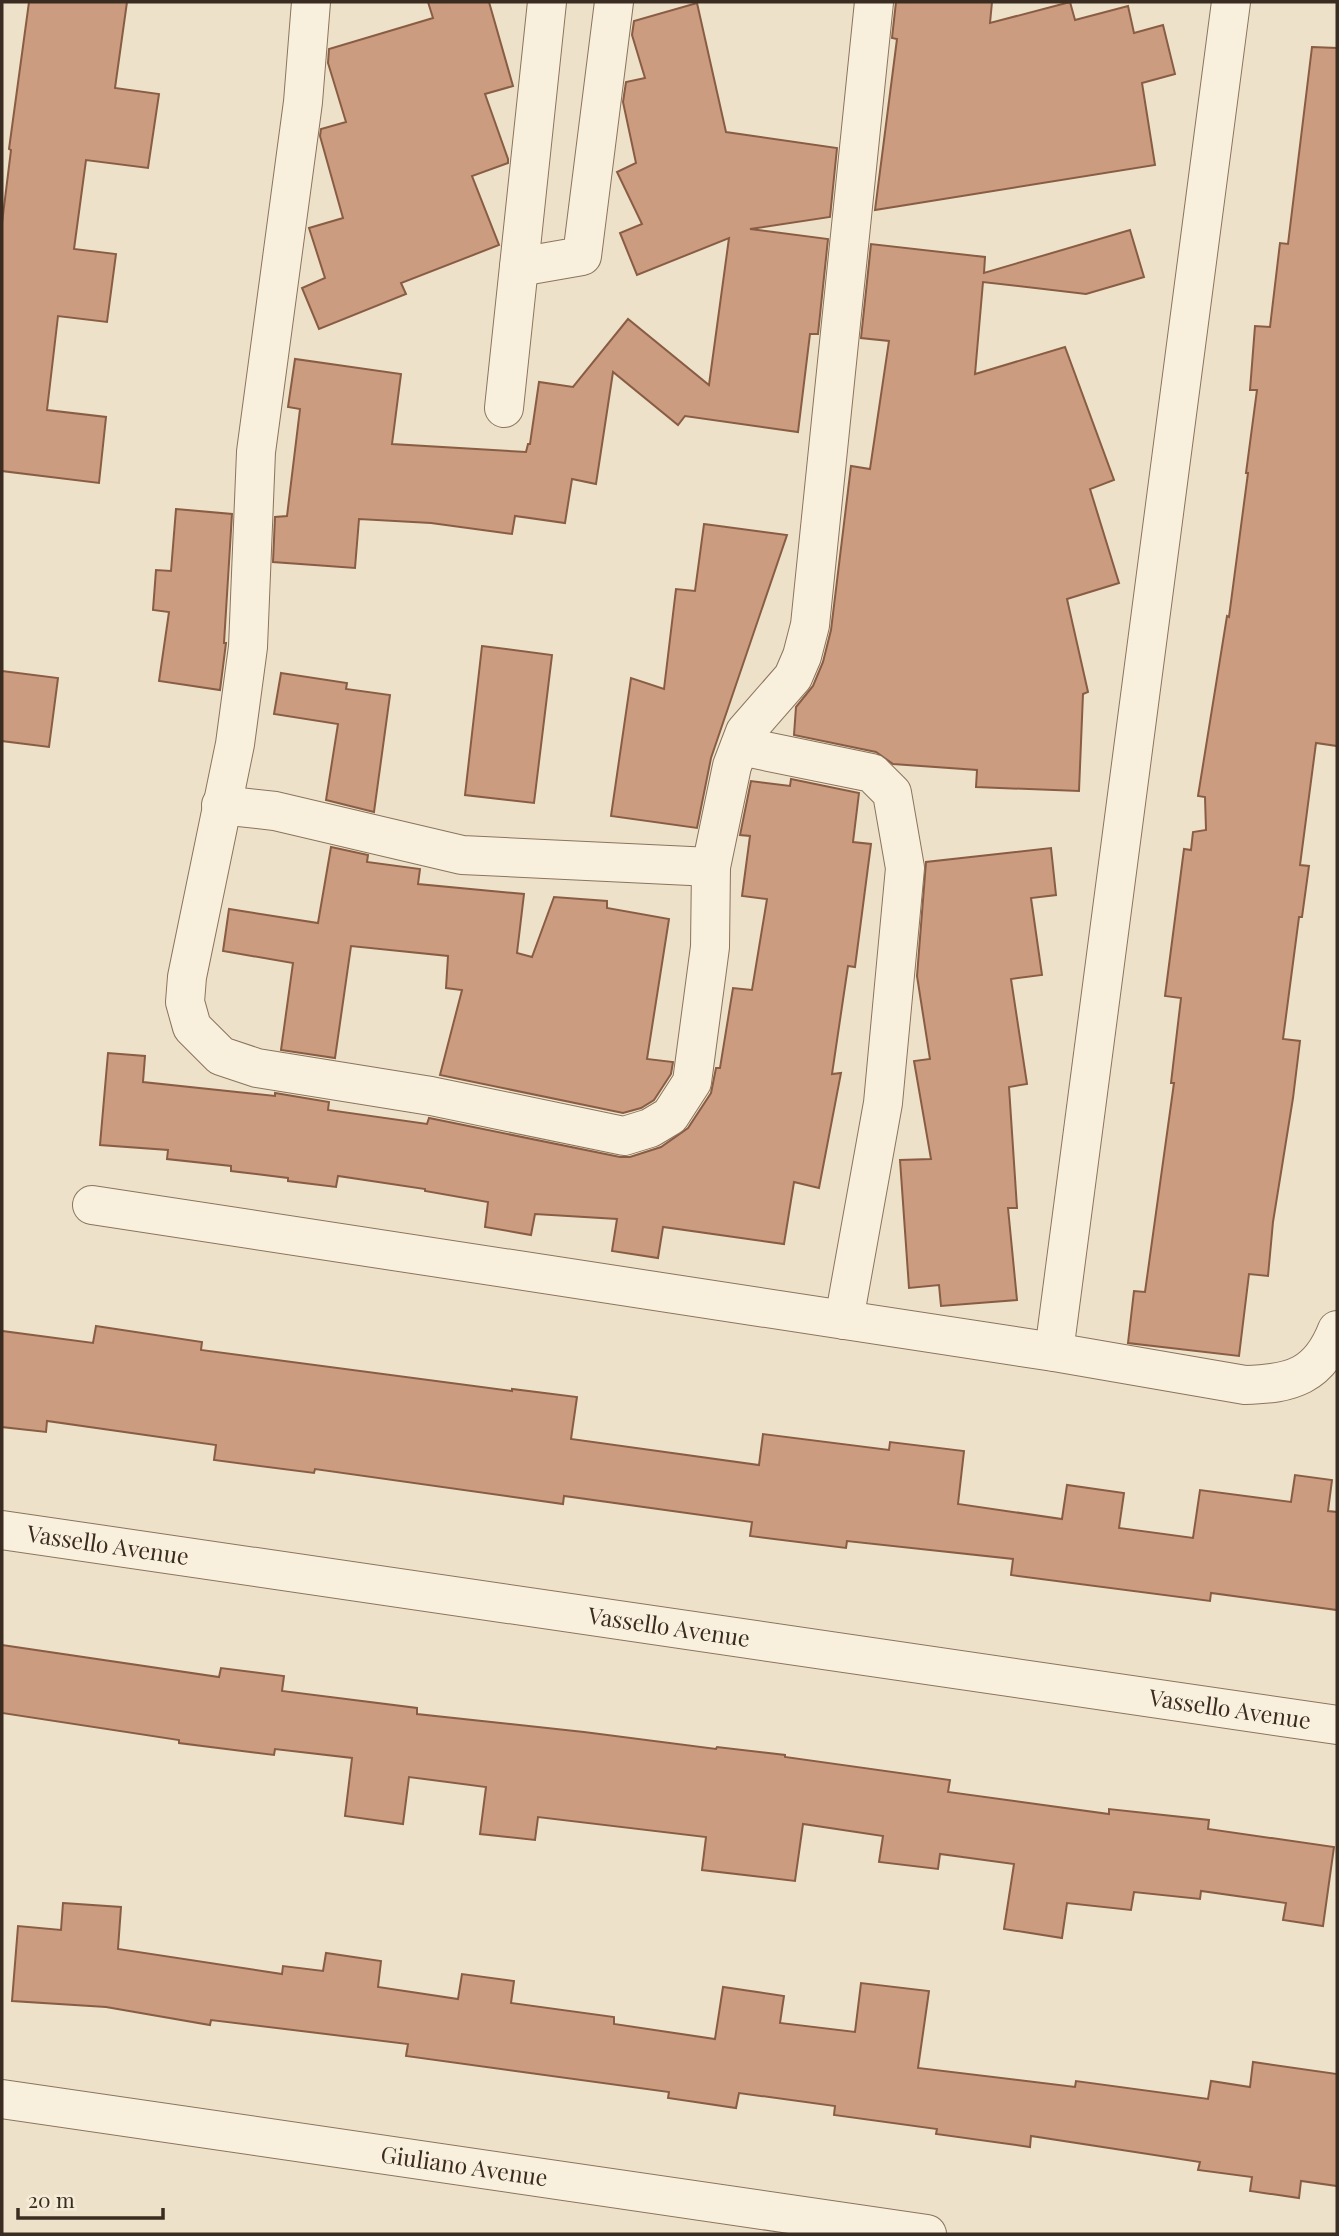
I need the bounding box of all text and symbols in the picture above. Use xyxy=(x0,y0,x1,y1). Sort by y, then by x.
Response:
street label: Vassello Avenue xyxy=(24,1517,191,1571)
street label: Vassello Avenue xyxy=(585,1599,752,1653)
street label: Vassello Avenue xyxy=(1146,1681,1313,1735)
street label: Giuliano Avenue xyxy=(379,2137,550,2192)
scale bar xyxy=(18,2176,163,2220)
text: 20 m xyxy=(28,2185,75,2213)

